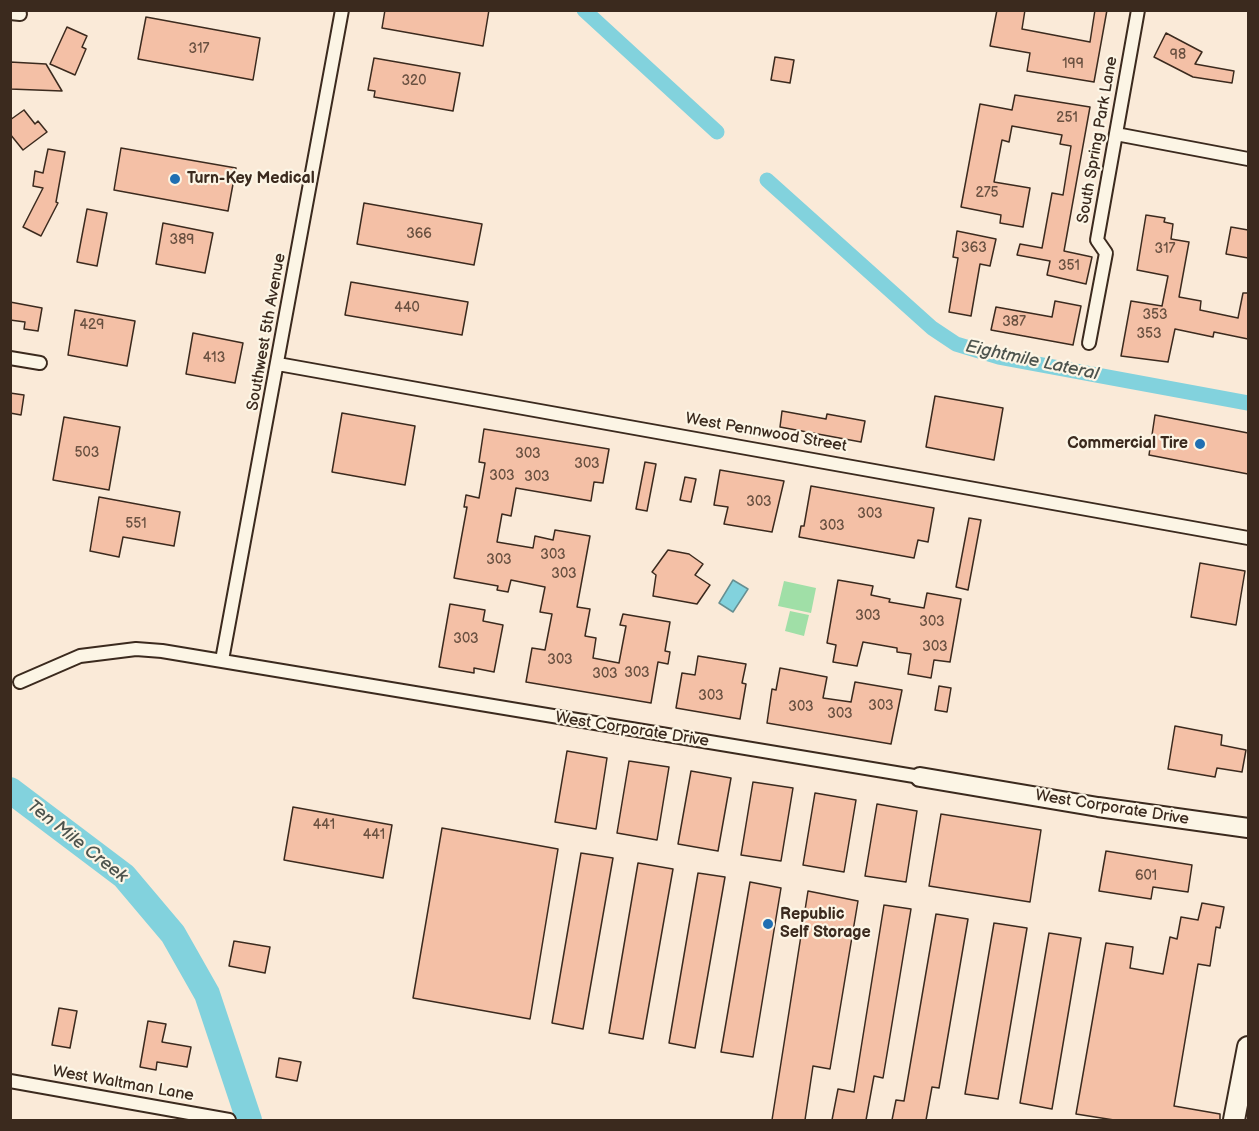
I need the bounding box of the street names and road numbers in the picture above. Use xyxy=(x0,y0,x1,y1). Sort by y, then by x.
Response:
street label: South Spring Park Lane xyxy=(1074,55,1122,225)
street label: Southwest 5th Avenue xyxy=(244,252,290,412)
street label: West Pennwood Street xyxy=(684,409,848,457)
street label: West Corporate Drive xyxy=(554,708,710,752)
street label: West Corporate Drive xyxy=(1034,786,1190,830)
street label: West Waltman Lane xyxy=(51,1062,195,1106)

